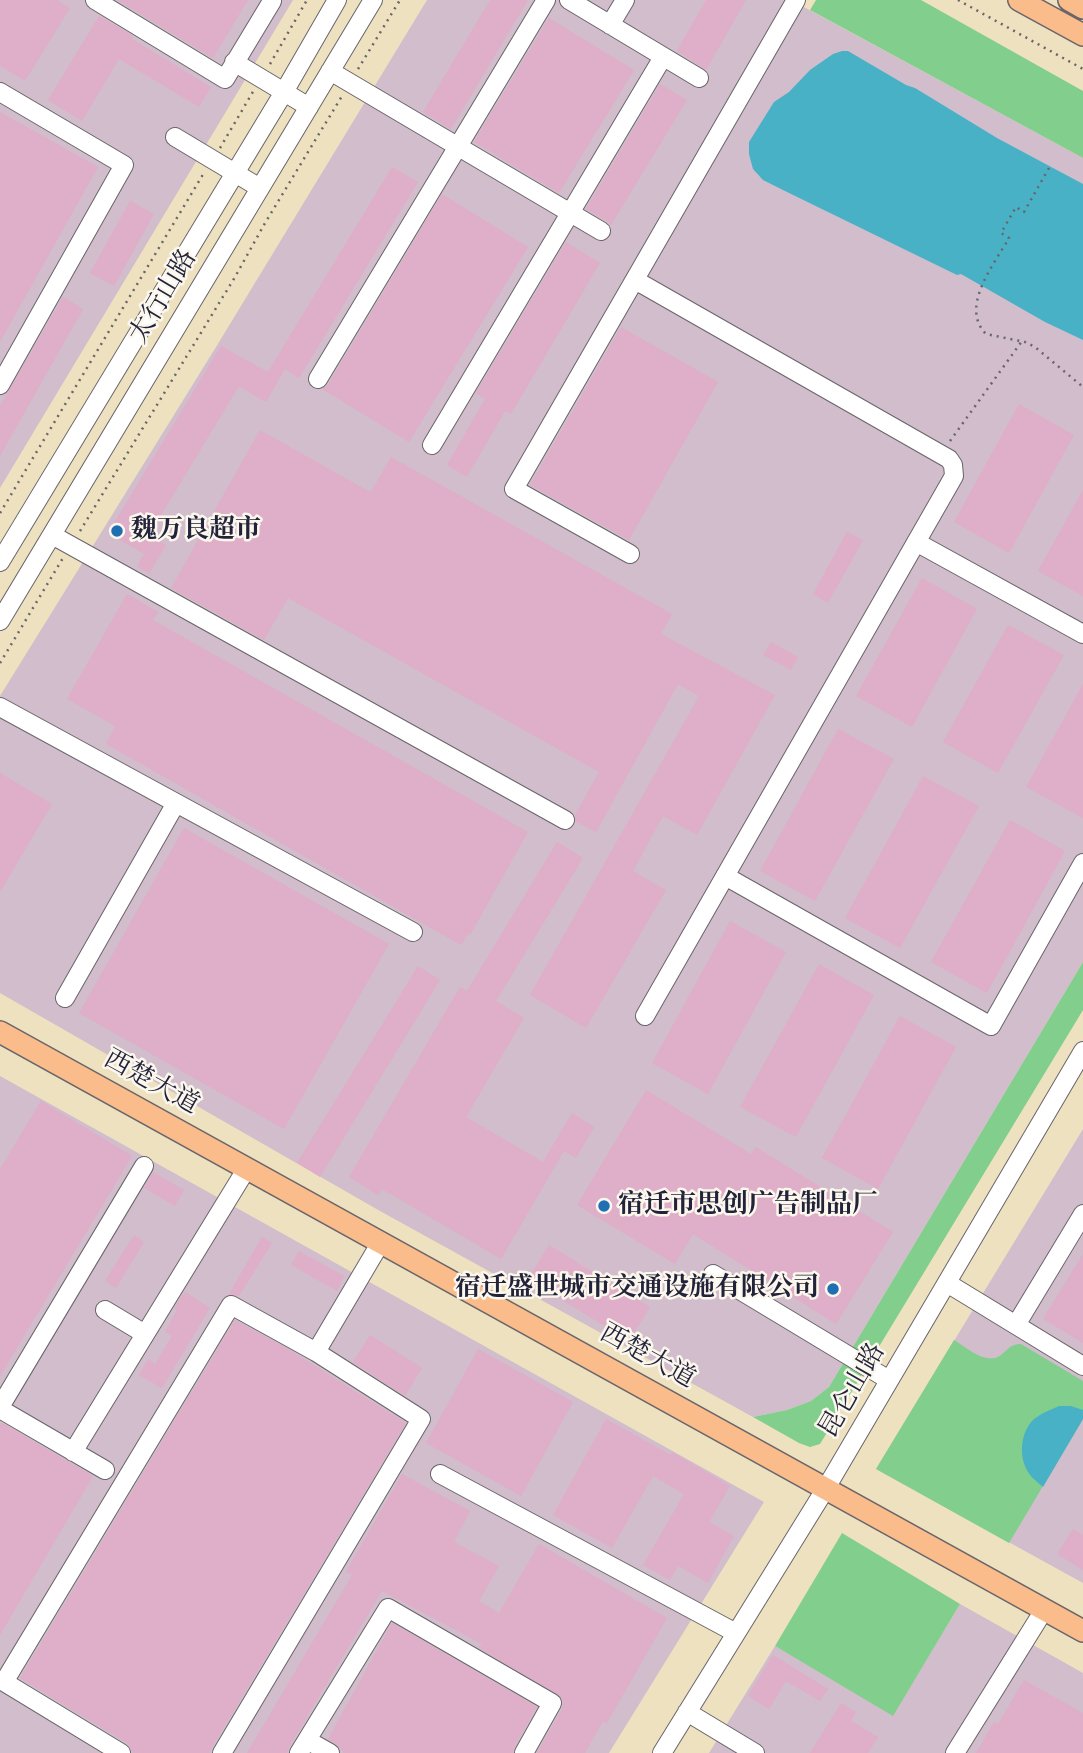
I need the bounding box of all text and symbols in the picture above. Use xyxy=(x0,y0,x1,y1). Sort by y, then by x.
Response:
street label: 太行山路 xyxy=(124,244,204,350)
place label: 魏万良超市 xyxy=(131,515,261,547)
marker: 魏万良超市 xyxy=(109,523,125,539)
street label: 西楚大道 xyxy=(98,1044,204,1122)
place label: 宿迁市思创广告制品厂 xyxy=(618,1190,878,1222)
marker: 宿迁市思创广告制品厂 xyxy=(596,1198,612,1214)
place label: 宿迁盛世城市交通设施有限公司 xyxy=(455,1273,819,1305)
marker: 宿迁盛世城市交通设施有限公司 xyxy=(825,1281,841,1297)
street label: 西楚大道 xyxy=(594,1318,700,1396)
street label: 昆仑山路 xyxy=(813,1338,893,1444)

